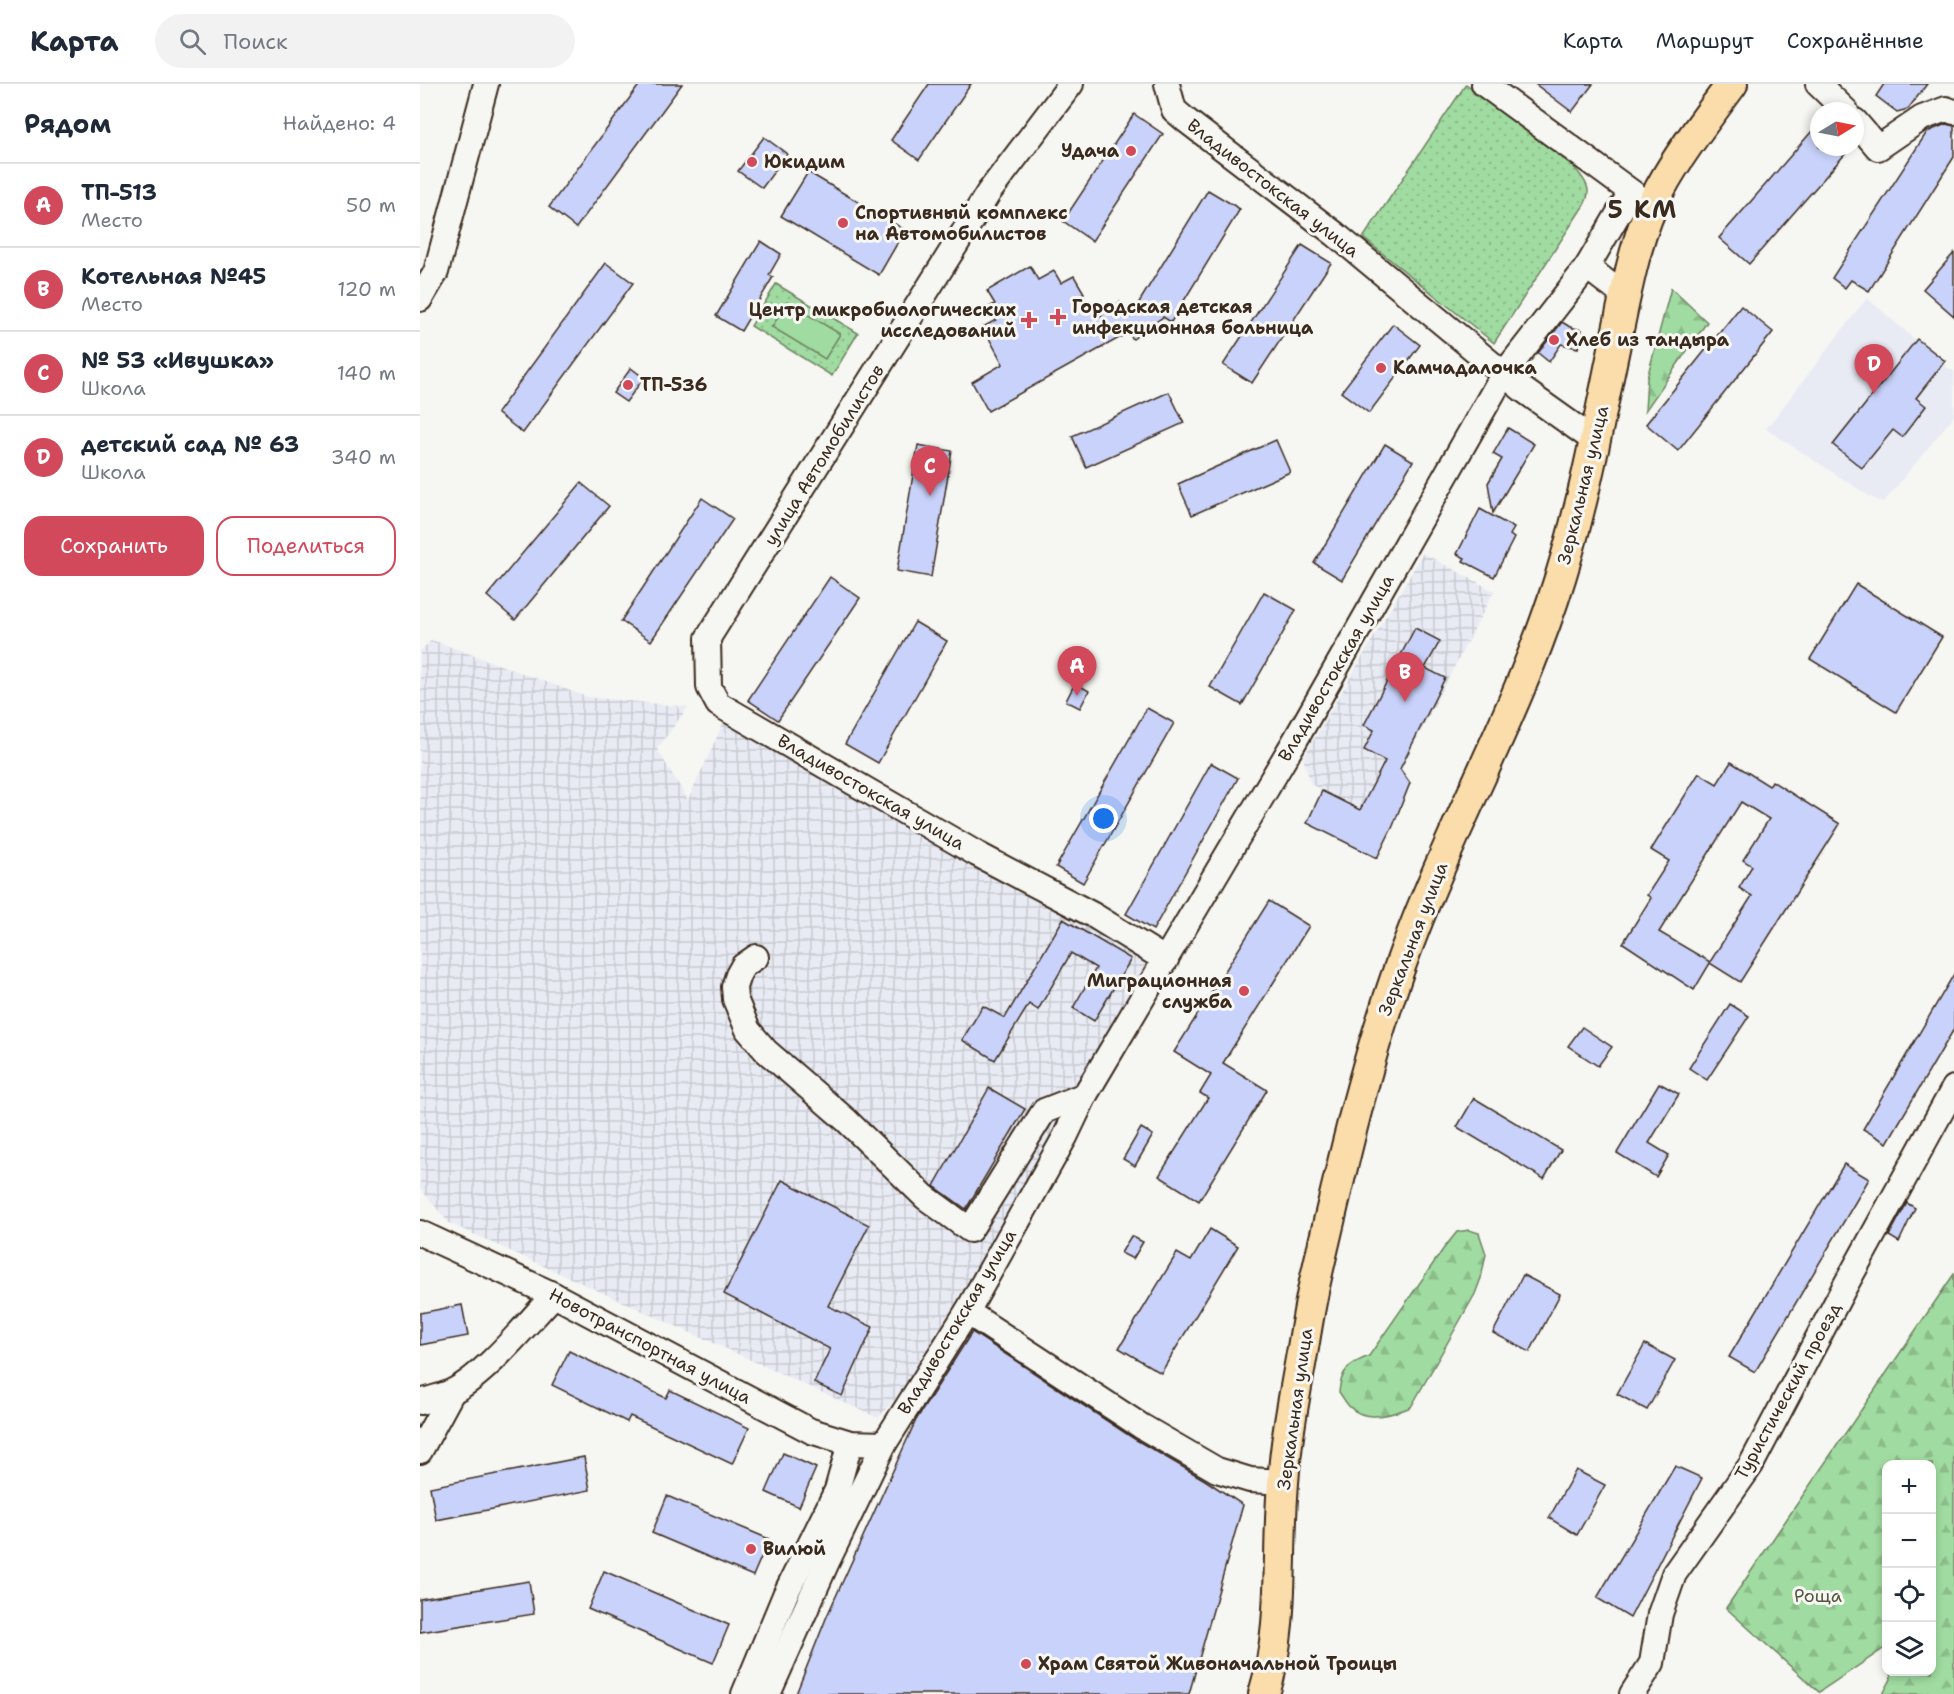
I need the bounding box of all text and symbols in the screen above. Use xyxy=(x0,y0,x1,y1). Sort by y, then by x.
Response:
search box xyxy=(155,14,575,68)
text: Карта xyxy=(30,22,119,60)
icon: search xyxy=(176,25,209,58)
text: Поиск xyxy=(224,27,288,56)
text: Карта xyxy=(1563,27,1623,55)
text: Маршрут xyxy=(1656,27,1754,55)
text: Сохранённые xyxy=(1787,27,1924,55)
north arrow xyxy=(1810,102,1864,156)
text: Рядом xyxy=(24,106,111,141)
text: Найдено: 4 xyxy=(283,110,396,136)
street label: Владивостокская улица xyxy=(1182,113,1364,263)
place label: Удача xyxy=(1061,139,1120,163)
marker: Удача xyxy=(1124,144,1138,158)
place label: Юкидим xyxy=(764,150,845,174)
marker: Юкидим xyxy=(745,155,759,169)
text: ТП-513 xyxy=(81,178,157,207)
text: A xyxy=(36,192,51,218)
text: 50 m xyxy=(346,192,396,218)
district label: 5 КМ xyxy=(1608,194,1678,226)
place label: Спортивный комплекс на Автомобилистов xyxy=(855,201,1068,246)
text: Место xyxy=(81,207,143,233)
marker: Спортивный комплекс на Автомобилистов xyxy=(836,216,850,230)
text: Котельная №45 xyxy=(81,262,266,291)
text: B xyxy=(37,276,50,302)
text: 120 m xyxy=(337,276,396,302)
text: Место xyxy=(81,291,143,317)
place label: Городская детская инфекционная больница xyxy=(1072,295,1314,340)
place label: Центр микробиологических исследований xyxy=(749,298,1017,343)
marker: Городская детская инфекционная больница xyxy=(1049,308,1067,326)
marker: Центр микробиологических исследований xyxy=(1020,311,1038,329)
place label: Хлеб из тандыра xyxy=(1566,328,1730,352)
marker: Хлеб из тандыра xyxy=(1547,333,1561,347)
pin: D xyxy=(1854,344,1894,394)
text: № 53 «Ивушка» xyxy=(81,346,274,375)
place label: Камчадалочка xyxy=(1393,356,1537,380)
text: C xyxy=(37,360,50,386)
text: 140 m xyxy=(337,360,396,386)
street label: улица Автомобилистов xyxy=(758,360,890,550)
marker: Камчадалочка xyxy=(1374,361,1388,375)
place label: ТП-536 xyxy=(640,373,707,397)
text: Школа xyxy=(81,375,146,401)
marker: ТП-536 xyxy=(621,378,635,392)
street label: Зеркальная улица xyxy=(1552,403,1614,567)
text: детский сад № 63 xyxy=(81,430,299,459)
text: D xyxy=(36,444,51,470)
text: 340 m xyxy=(331,444,396,470)
pin: C xyxy=(910,446,950,496)
text: Школа xyxy=(81,459,146,485)
button: Сохранить xyxy=(24,516,204,576)
button: Поделиться xyxy=(216,516,396,576)
street label: Владивостокская улица xyxy=(1273,570,1399,766)
pin: A xyxy=(1058,646,1096,696)
pin: B xyxy=(1386,652,1424,702)
street label: Владивостокская улица xyxy=(773,729,969,855)
your location xyxy=(1089,804,1118,833)
street label: Зеркальная улица xyxy=(1373,859,1453,1019)
place label: Миграционная служба xyxy=(1087,969,1233,1014)
marker: Миграционная служба xyxy=(1237,984,1251,998)
street label: Владивостокская улица xyxy=(892,1225,1022,1419)
street label: Новотранспортная улица xyxy=(545,1282,755,1410)
street label: Туристический проезд xyxy=(1729,1298,1847,1484)
street label: Зеркальная улица xyxy=(1272,1327,1318,1491)
map controls xyxy=(1882,1460,1936,1676)
button: + xyxy=(1882,1460,1936,1514)
button: − xyxy=(1882,1514,1936,1568)
place label: Вилюй xyxy=(763,1537,826,1561)
marker: Вилюй xyxy=(744,1542,758,1556)
button: locate xyxy=(1882,1568,1936,1622)
park label: Роща xyxy=(1794,1584,1842,1608)
button: layers xyxy=(1882,1622,1936,1676)
place label: Храм Святой Живоначальной Троицы xyxy=(1038,1652,1397,1676)
marker: Храм Святой Живоначальной Троицы xyxy=(1019,1657,1033,1671)

